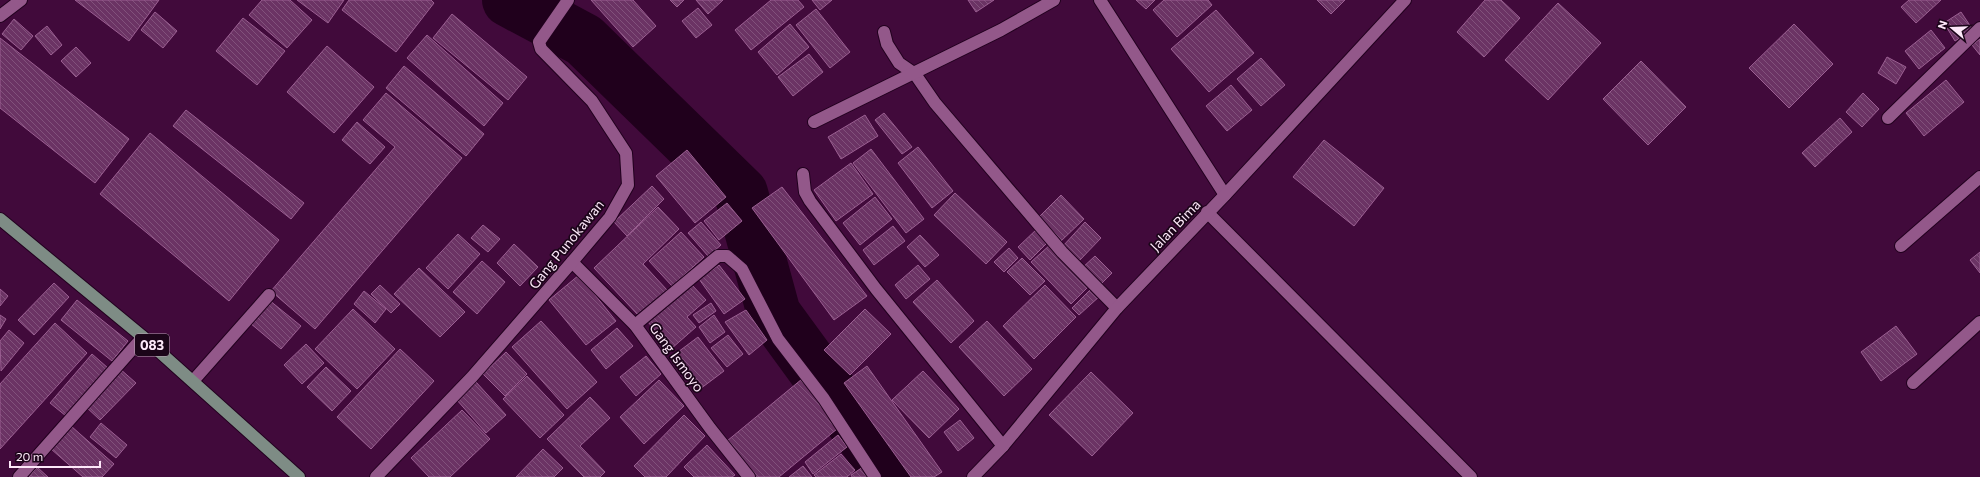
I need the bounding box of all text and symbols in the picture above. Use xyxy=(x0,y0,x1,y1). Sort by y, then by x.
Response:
north arrow xyxy=(1932,8,1972,48)
text: N xyxy=(1935,19,1950,31)
street label: Gang Punokawan xyxy=(525,196,607,292)
street label: Jalan Bima xyxy=(1146,196,1204,254)
street label: Gang Ismoyo xyxy=(646,319,708,395)
road number: 083 xyxy=(135,334,169,356)
scale bar xyxy=(10,443,100,469)
text: 20 m xyxy=(16,449,43,463)

